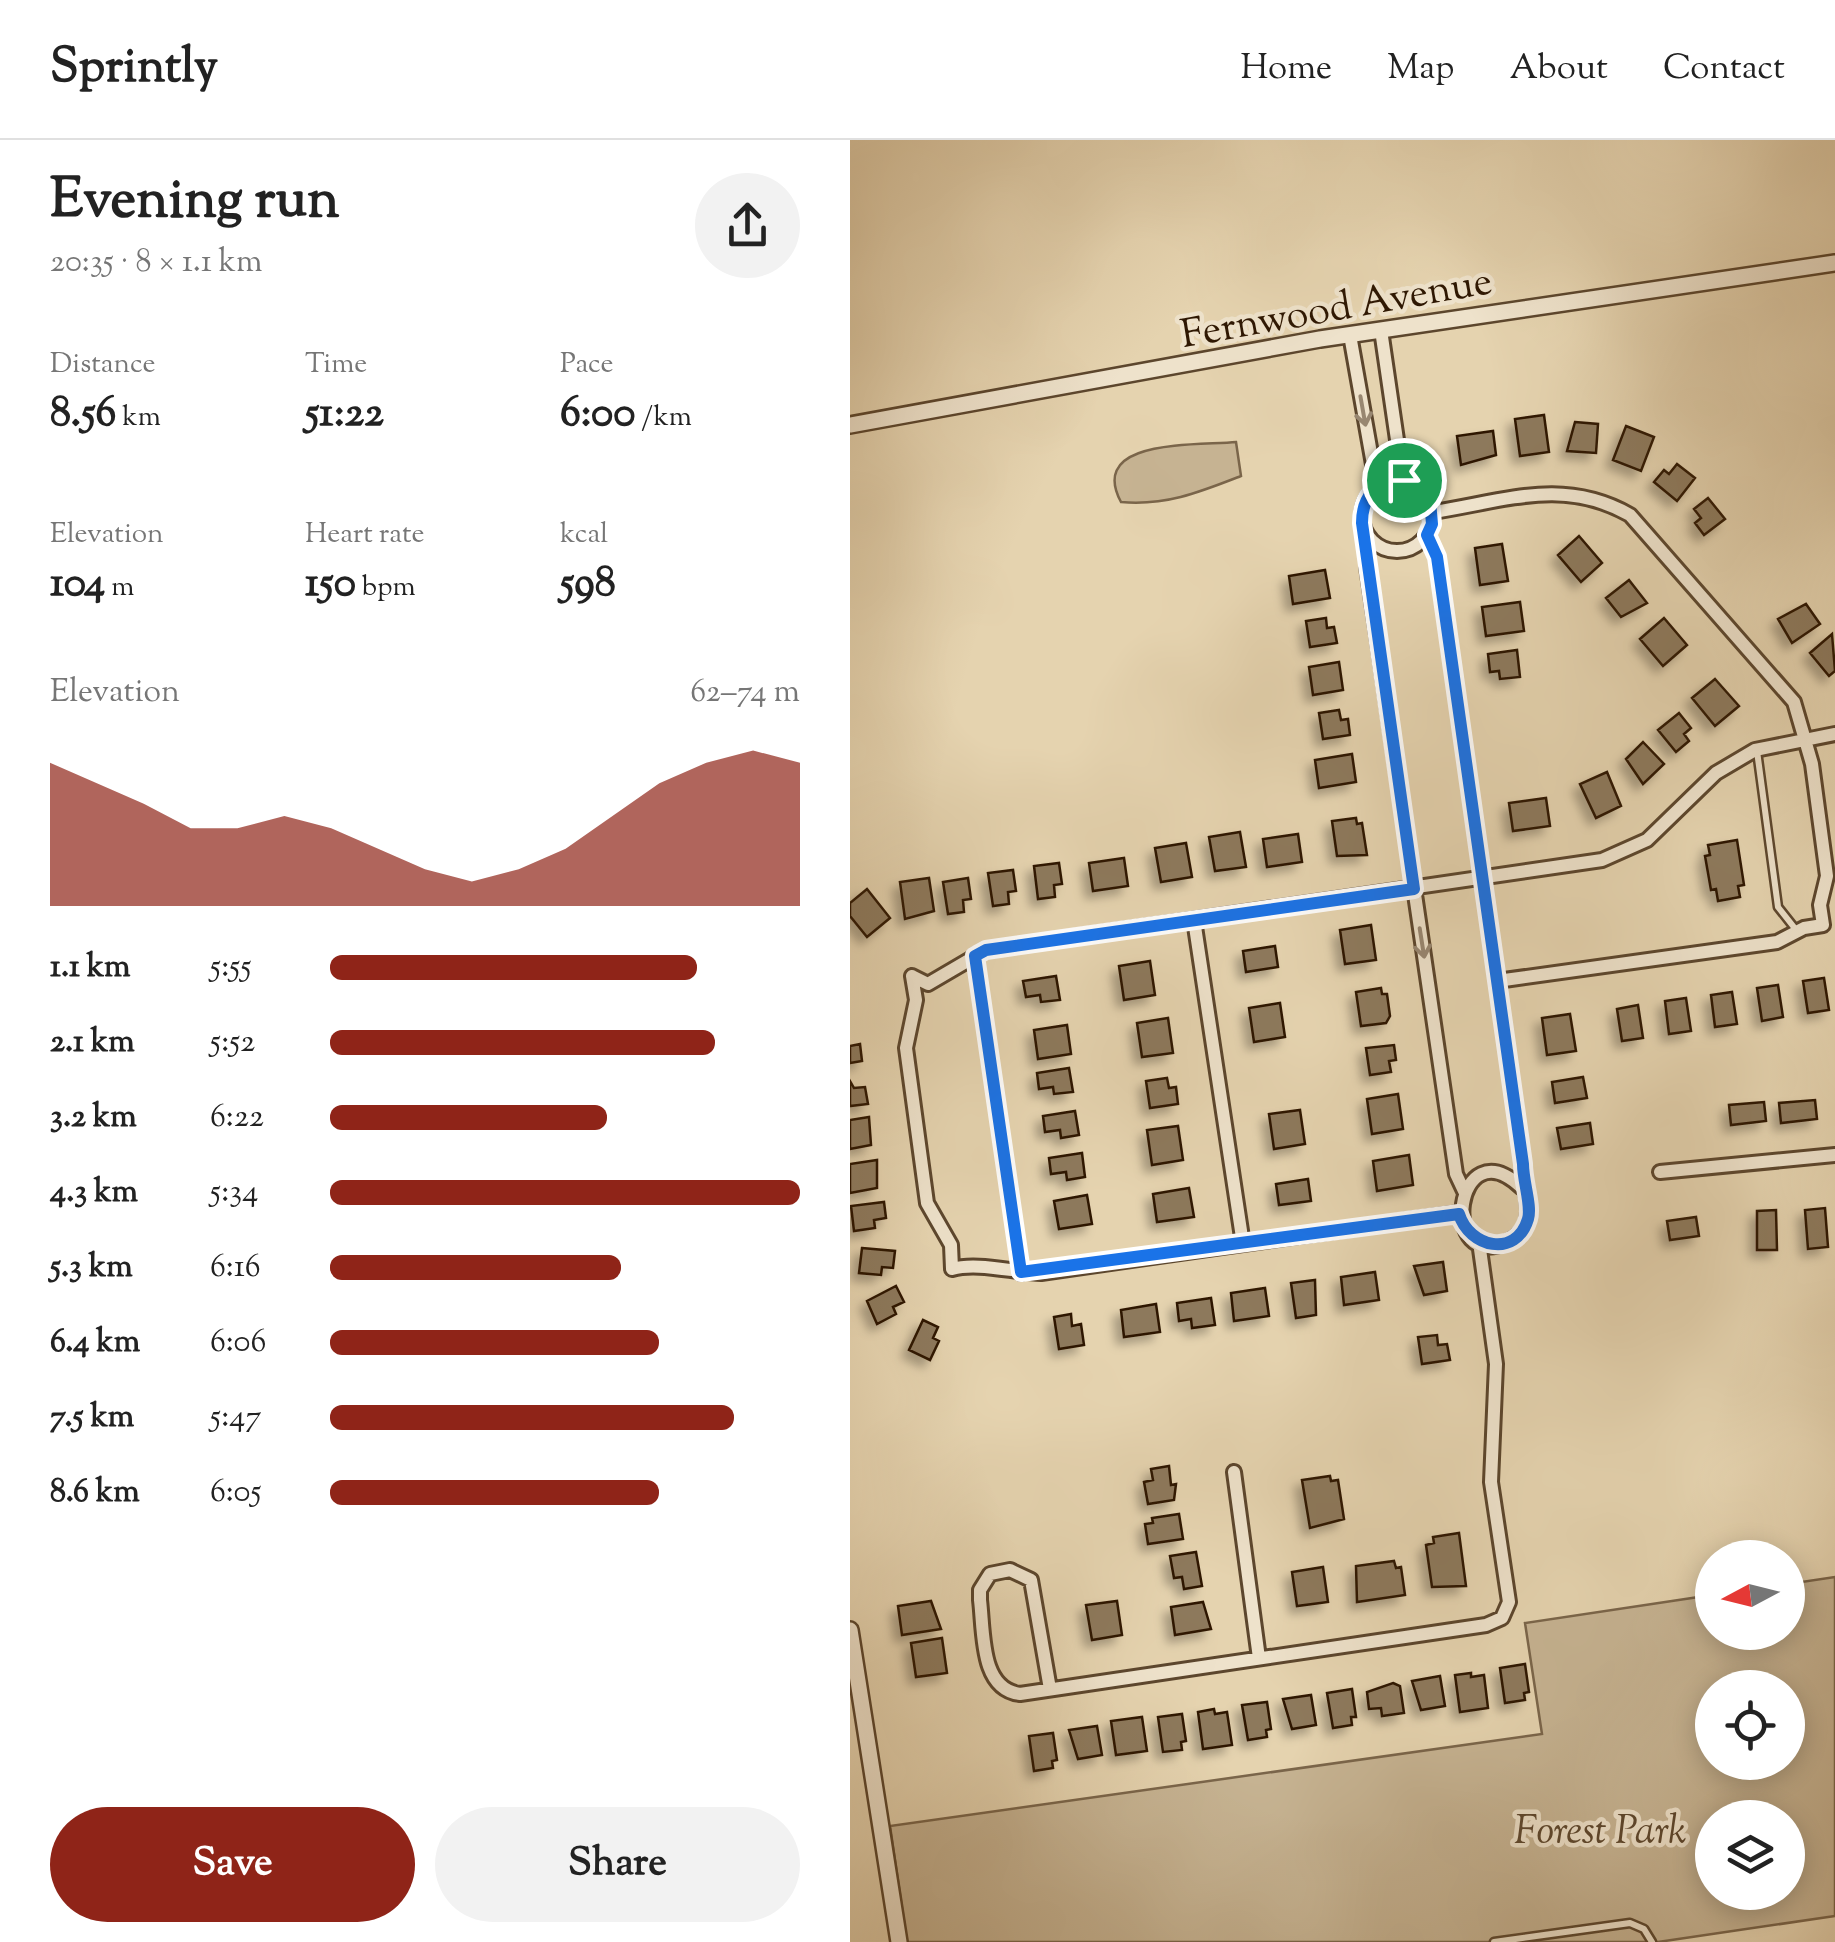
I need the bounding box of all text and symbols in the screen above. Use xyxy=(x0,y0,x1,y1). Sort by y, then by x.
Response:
text: Sprintly xyxy=(50,35,218,104)
text: Home xyxy=(1240,44,1332,95)
text: Map xyxy=(1387,44,1455,95)
text: About xyxy=(1510,44,1608,95)
text: Contact xyxy=(1663,44,1785,95)
text: Evening run xyxy=(50,163,339,242)
button: share xyxy=(695,173,800,278)
text: 20:35 · 8 × 1.1 km xyxy=(50,240,263,286)
street label: Fernwood Avenue xyxy=(1177,255,1497,366)
text: Distance xyxy=(50,345,156,385)
text: Time xyxy=(305,345,367,385)
text: Pace xyxy=(560,345,614,385)
text: 8.56 xyxy=(50,385,116,445)
text: 51:22 xyxy=(305,385,384,445)
text: 6:00 xyxy=(560,385,635,445)
one-way arrow xyxy=(1355,394,1374,426)
text: km xyxy=(116,398,161,438)
text: /km xyxy=(635,398,692,438)
pin xyxy=(1362,438,1447,523)
icon: arrive xyxy=(1377,453,1432,508)
text: Elevation xyxy=(50,515,164,555)
text: Heart rate xyxy=(305,515,425,555)
text: kcal xyxy=(560,515,608,555)
text: 104 xyxy=(50,555,105,615)
text: 150 xyxy=(305,555,356,615)
text: 598 xyxy=(560,555,616,615)
text: m xyxy=(105,568,134,608)
text: bpm xyxy=(356,568,416,608)
text: Elevation xyxy=(50,670,180,716)
text: 62–74 m xyxy=(690,670,800,716)
one-way arrow xyxy=(1413,926,1431,958)
text: 1.1 km xyxy=(50,945,131,991)
text: 5:55 xyxy=(210,945,251,991)
text: 2.1 km xyxy=(50,1020,135,1066)
text: 5:52 xyxy=(210,1020,255,1066)
text: 3.2 km xyxy=(50,1095,137,1141)
text: 6:22 xyxy=(210,1095,264,1141)
text: 4.3 km xyxy=(50,1170,138,1216)
text: 5:34 xyxy=(210,1170,258,1216)
text: 5.3 km xyxy=(50,1245,133,1291)
text: 6:16 xyxy=(210,1245,261,1291)
text: 6.4 km xyxy=(50,1320,140,1366)
text: 6:06 xyxy=(210,1320,266,1366)
text: 7.5 km xyxy=(50,1395,134,1441)
text: 5:47 xyxy=(210,1395,261,1441)
text: 8.6 km xyxy=(50,1470,140,1516)
text: 6:05 xyxy=(210,1470,261,1516)
north arrow xyxy=(1695,1540,1805,1650)
map controls xyxy=(1695,1540,1805,1910)
button: locate xyxy=(1695,1670,1805,1780)
button: layers xyxy=(1695,1800,1805,1910)
park label: Forest Park xyxy=(1514,1805,1686,1862)
button: Save xyxy=(50,1807,415,1922)
button: Share xyxy=(435,1807,800,1922)

